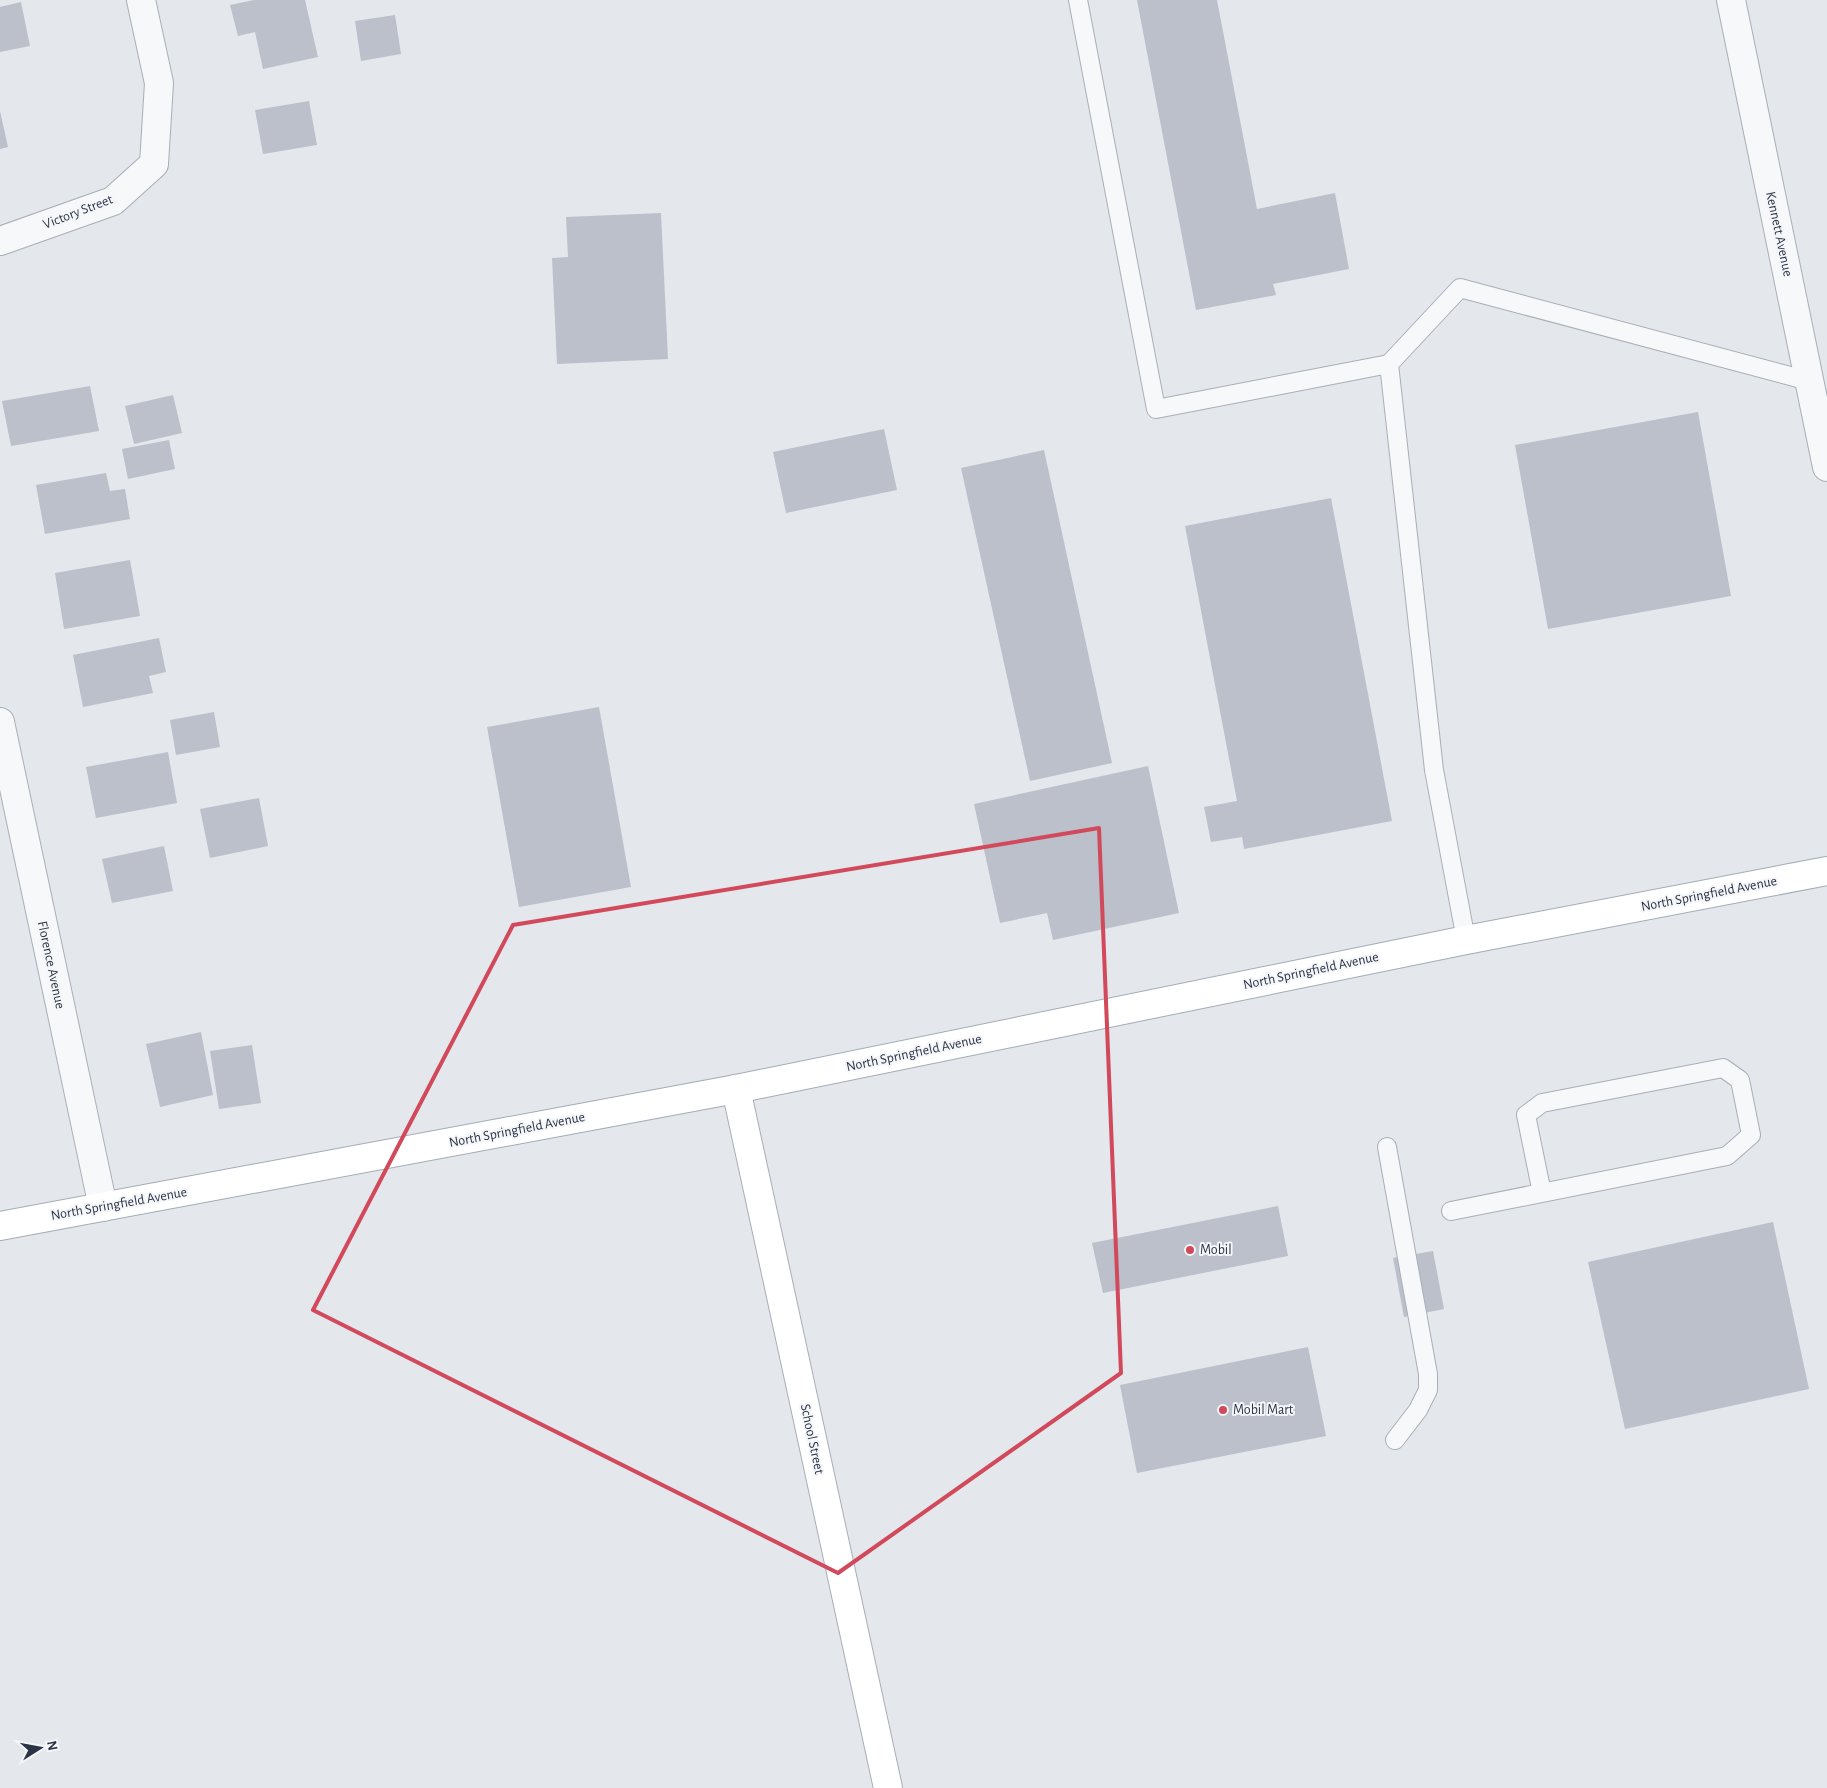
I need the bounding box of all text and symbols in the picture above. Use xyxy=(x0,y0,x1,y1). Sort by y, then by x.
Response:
street label: Kennett Avenue xyxy=(1763,190,1795,278)
street label: Victory Street xyxy=(41,192,115,232)
street label: North Springfield Avenue xyxy=(1640,874,1778,914)
street label: Florence Avenue xyxy=(35,920,67,1010)
street label: North Springfield Avenue xyxy=(1242,950,1380,992)
street label: North Springfield Avenue xyxy=(845,1032,983,1074)
street label: North Springfield Avenue xyxy=(448,1110,586,1150)
street label: North Springfield Avenue xyxy=(50,1185,188,1223)
place label: Mobil xyxy=(1200,1243,1232,1257)
marker: Mobil xyxy=(1184,1244,1196,1256)
street label: School Street xyxy=(798,1403,826,1476)
place label: Mobil Mart xyxy=(1233,1403,1294,1417)
marker: Mobil Mart xyxy=(1217,1404,1229,1416)
north arrow xyxy=(15,1723,65,1773)
text: N xyxy=(44,1740,60,1752)

